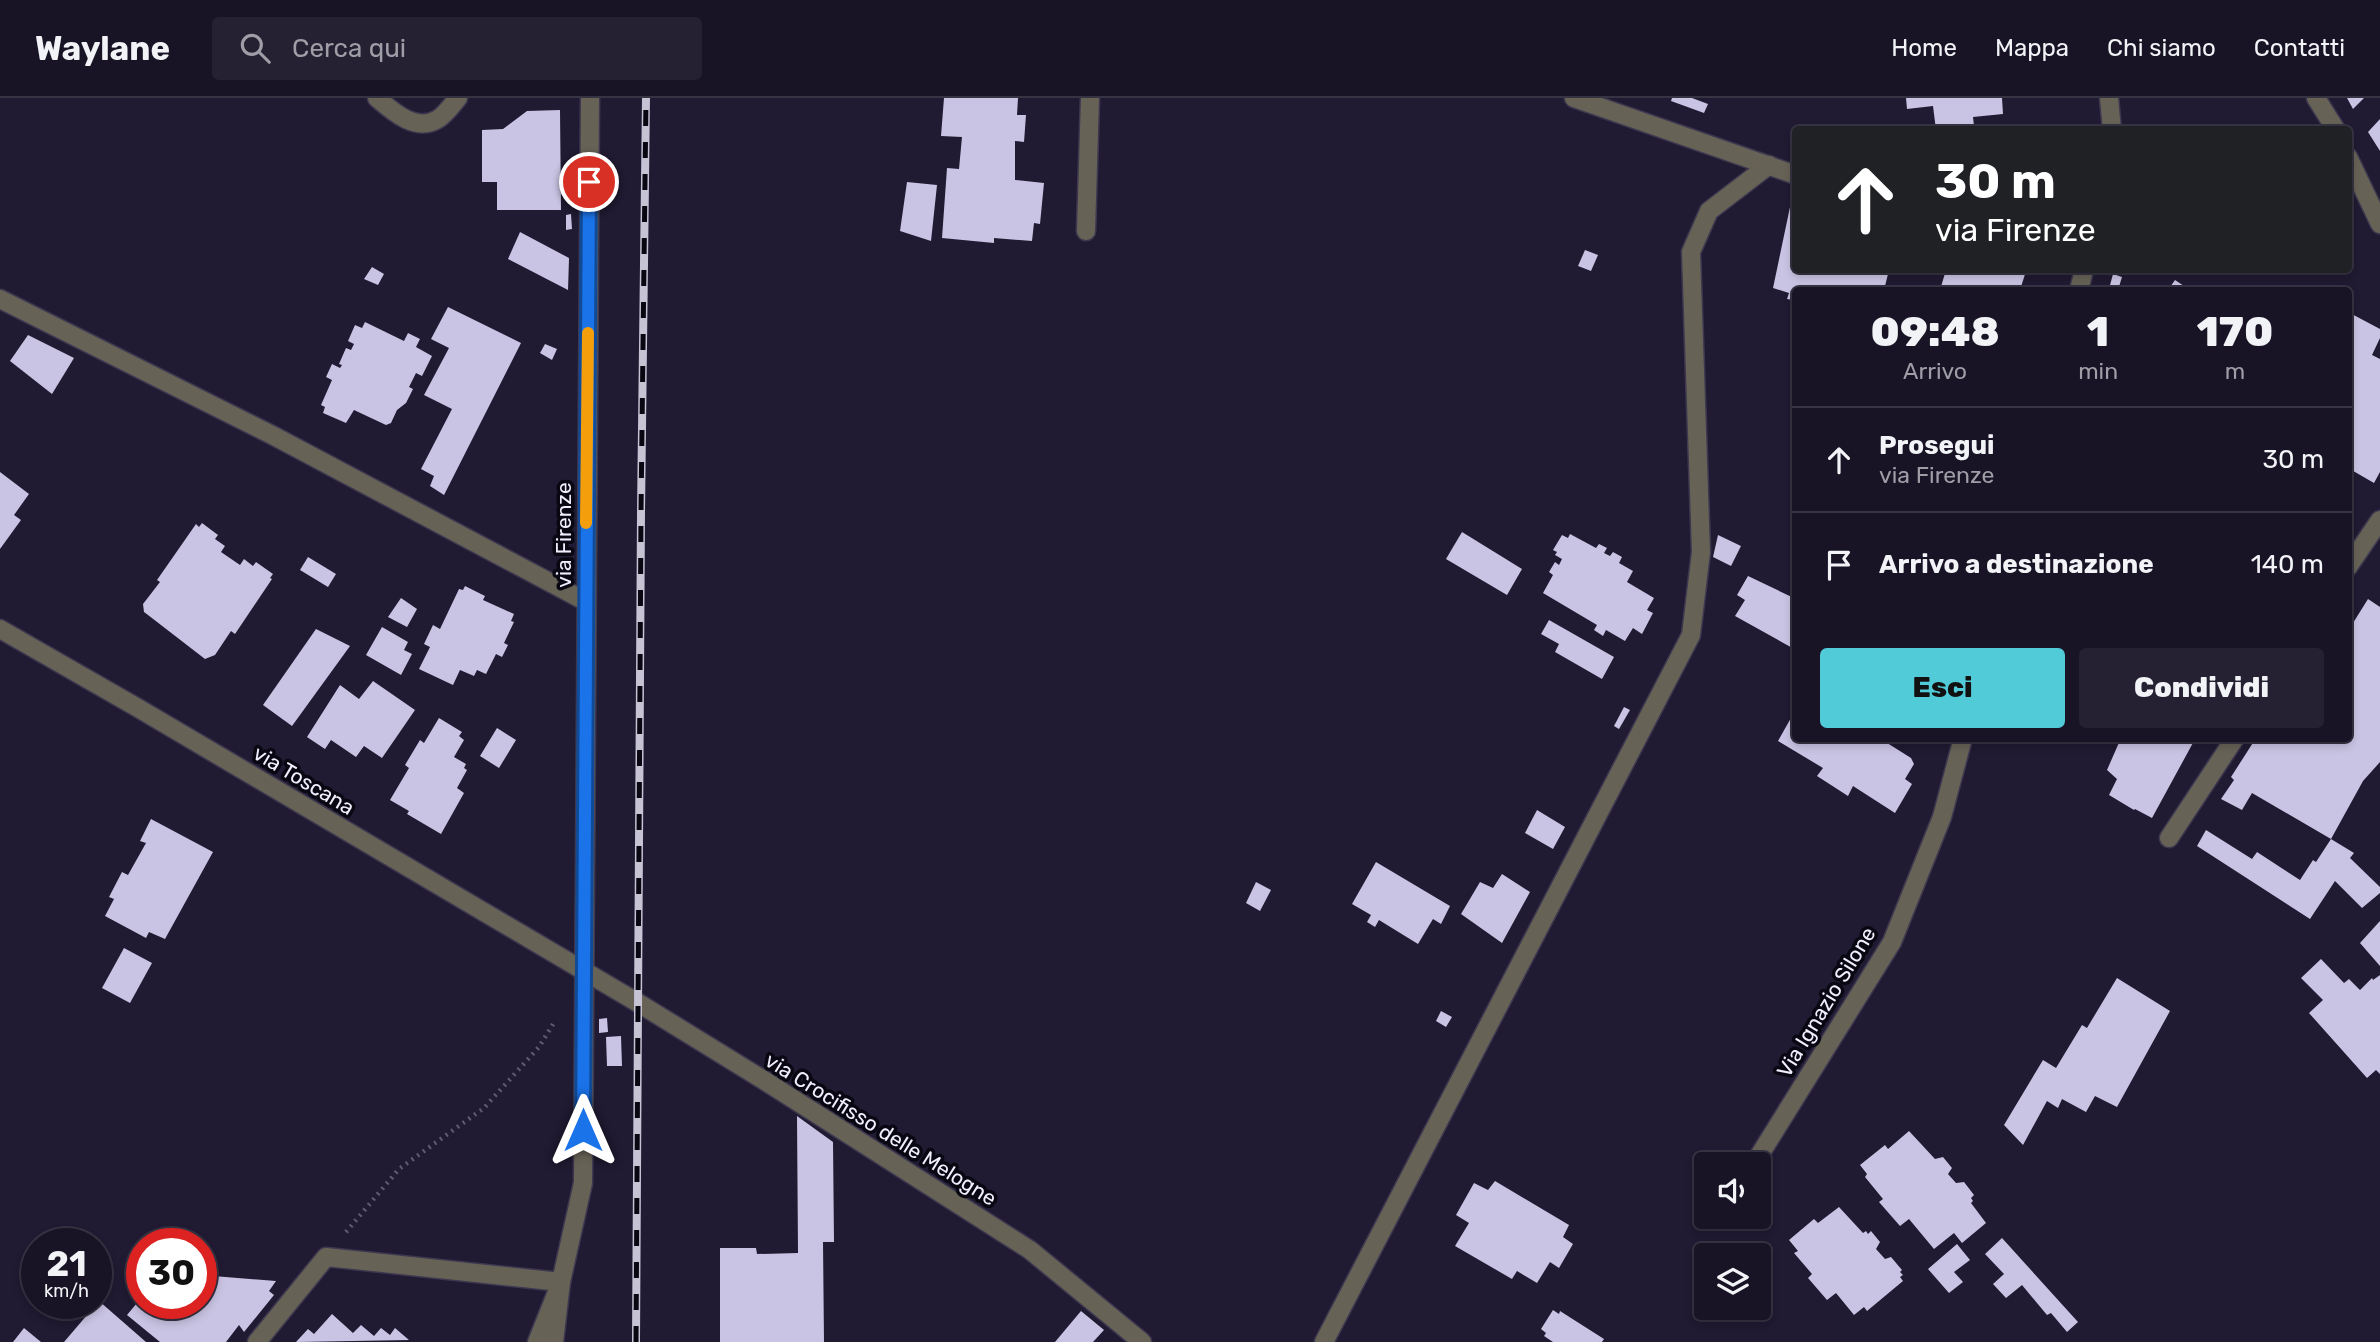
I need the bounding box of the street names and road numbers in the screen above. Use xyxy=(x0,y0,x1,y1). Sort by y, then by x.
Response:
street label: via Firenze xyxy=(551,482,576,588)
street label: via Toscana xyxy=(249,740,359,820)
street label: Via Ignazio Silone xyxy=(1771,922,1881,1082)
street label: via Crocifisso delle Melogne xyxy=(761,1047,1001,1211)

